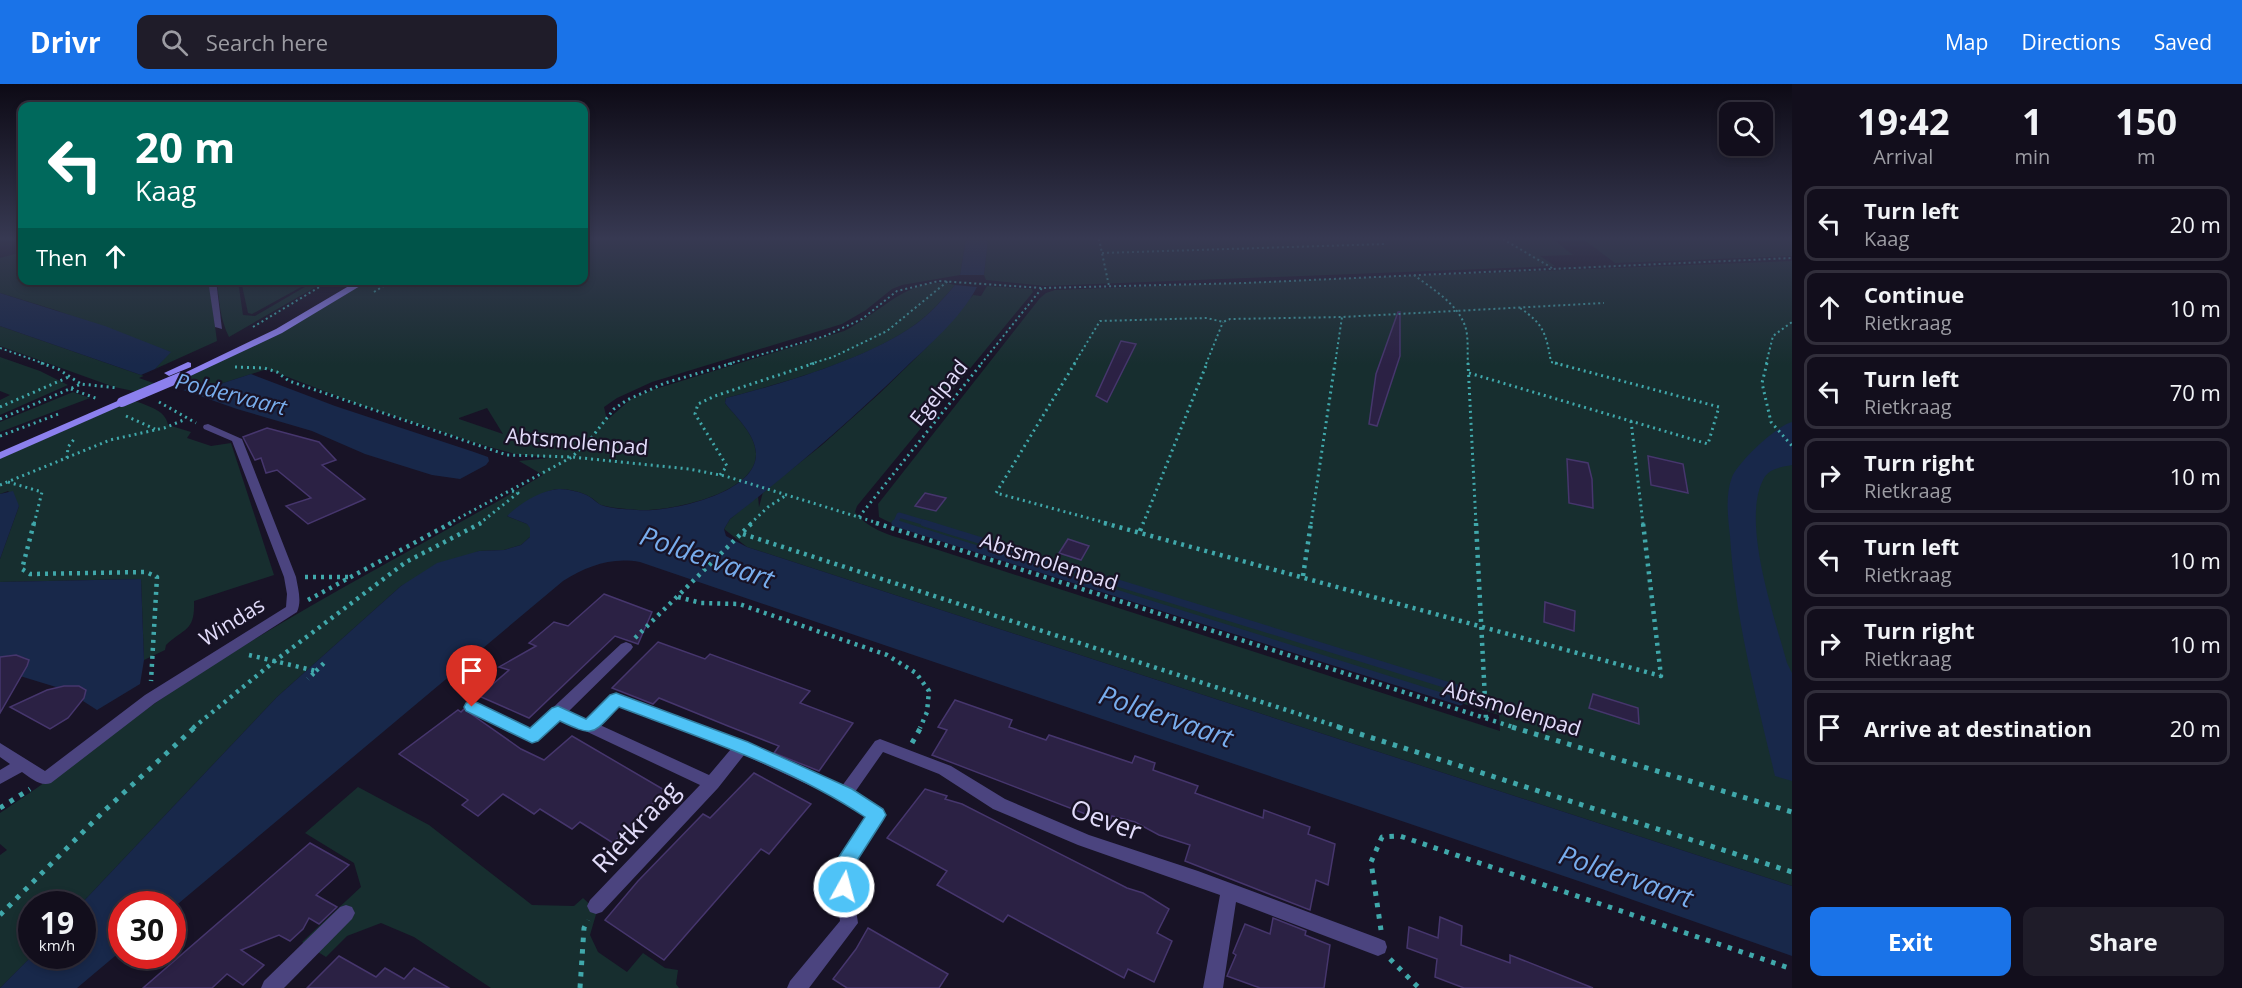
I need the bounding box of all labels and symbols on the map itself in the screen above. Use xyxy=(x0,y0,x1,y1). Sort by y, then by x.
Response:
street label: Egelpad xyxy=(903,353,973,431)
water label: Poldervaart xyxy=(172,365,291,422)
street label: Abtsmolenpad xyxy=(505,421,650,461)
water label: Poldervaart xyxy=(635,516,781,597)
street label: Abtsmolenpad xyxy=(977,526,1122,596)
street label: Windas xyxy=(193,590,269,652)
pin xyxy=(446,645,497,707)
street label: Abtsmolenpad xyxy=(1440,674,1585,742)
water label: Poldervaart xyxy=(1094,675,1240,756)
street label: Rietkraag xyxy=(583,772,687,880)
street label: Oever xyxy=(1066,790,1147,849)
water label: Poldervaart xyxy=(1554,835,1700,916)
position arrow xyxy=(812,855,876,919)
speed limit sign: 30 xyxy=(108,891,186,969)

